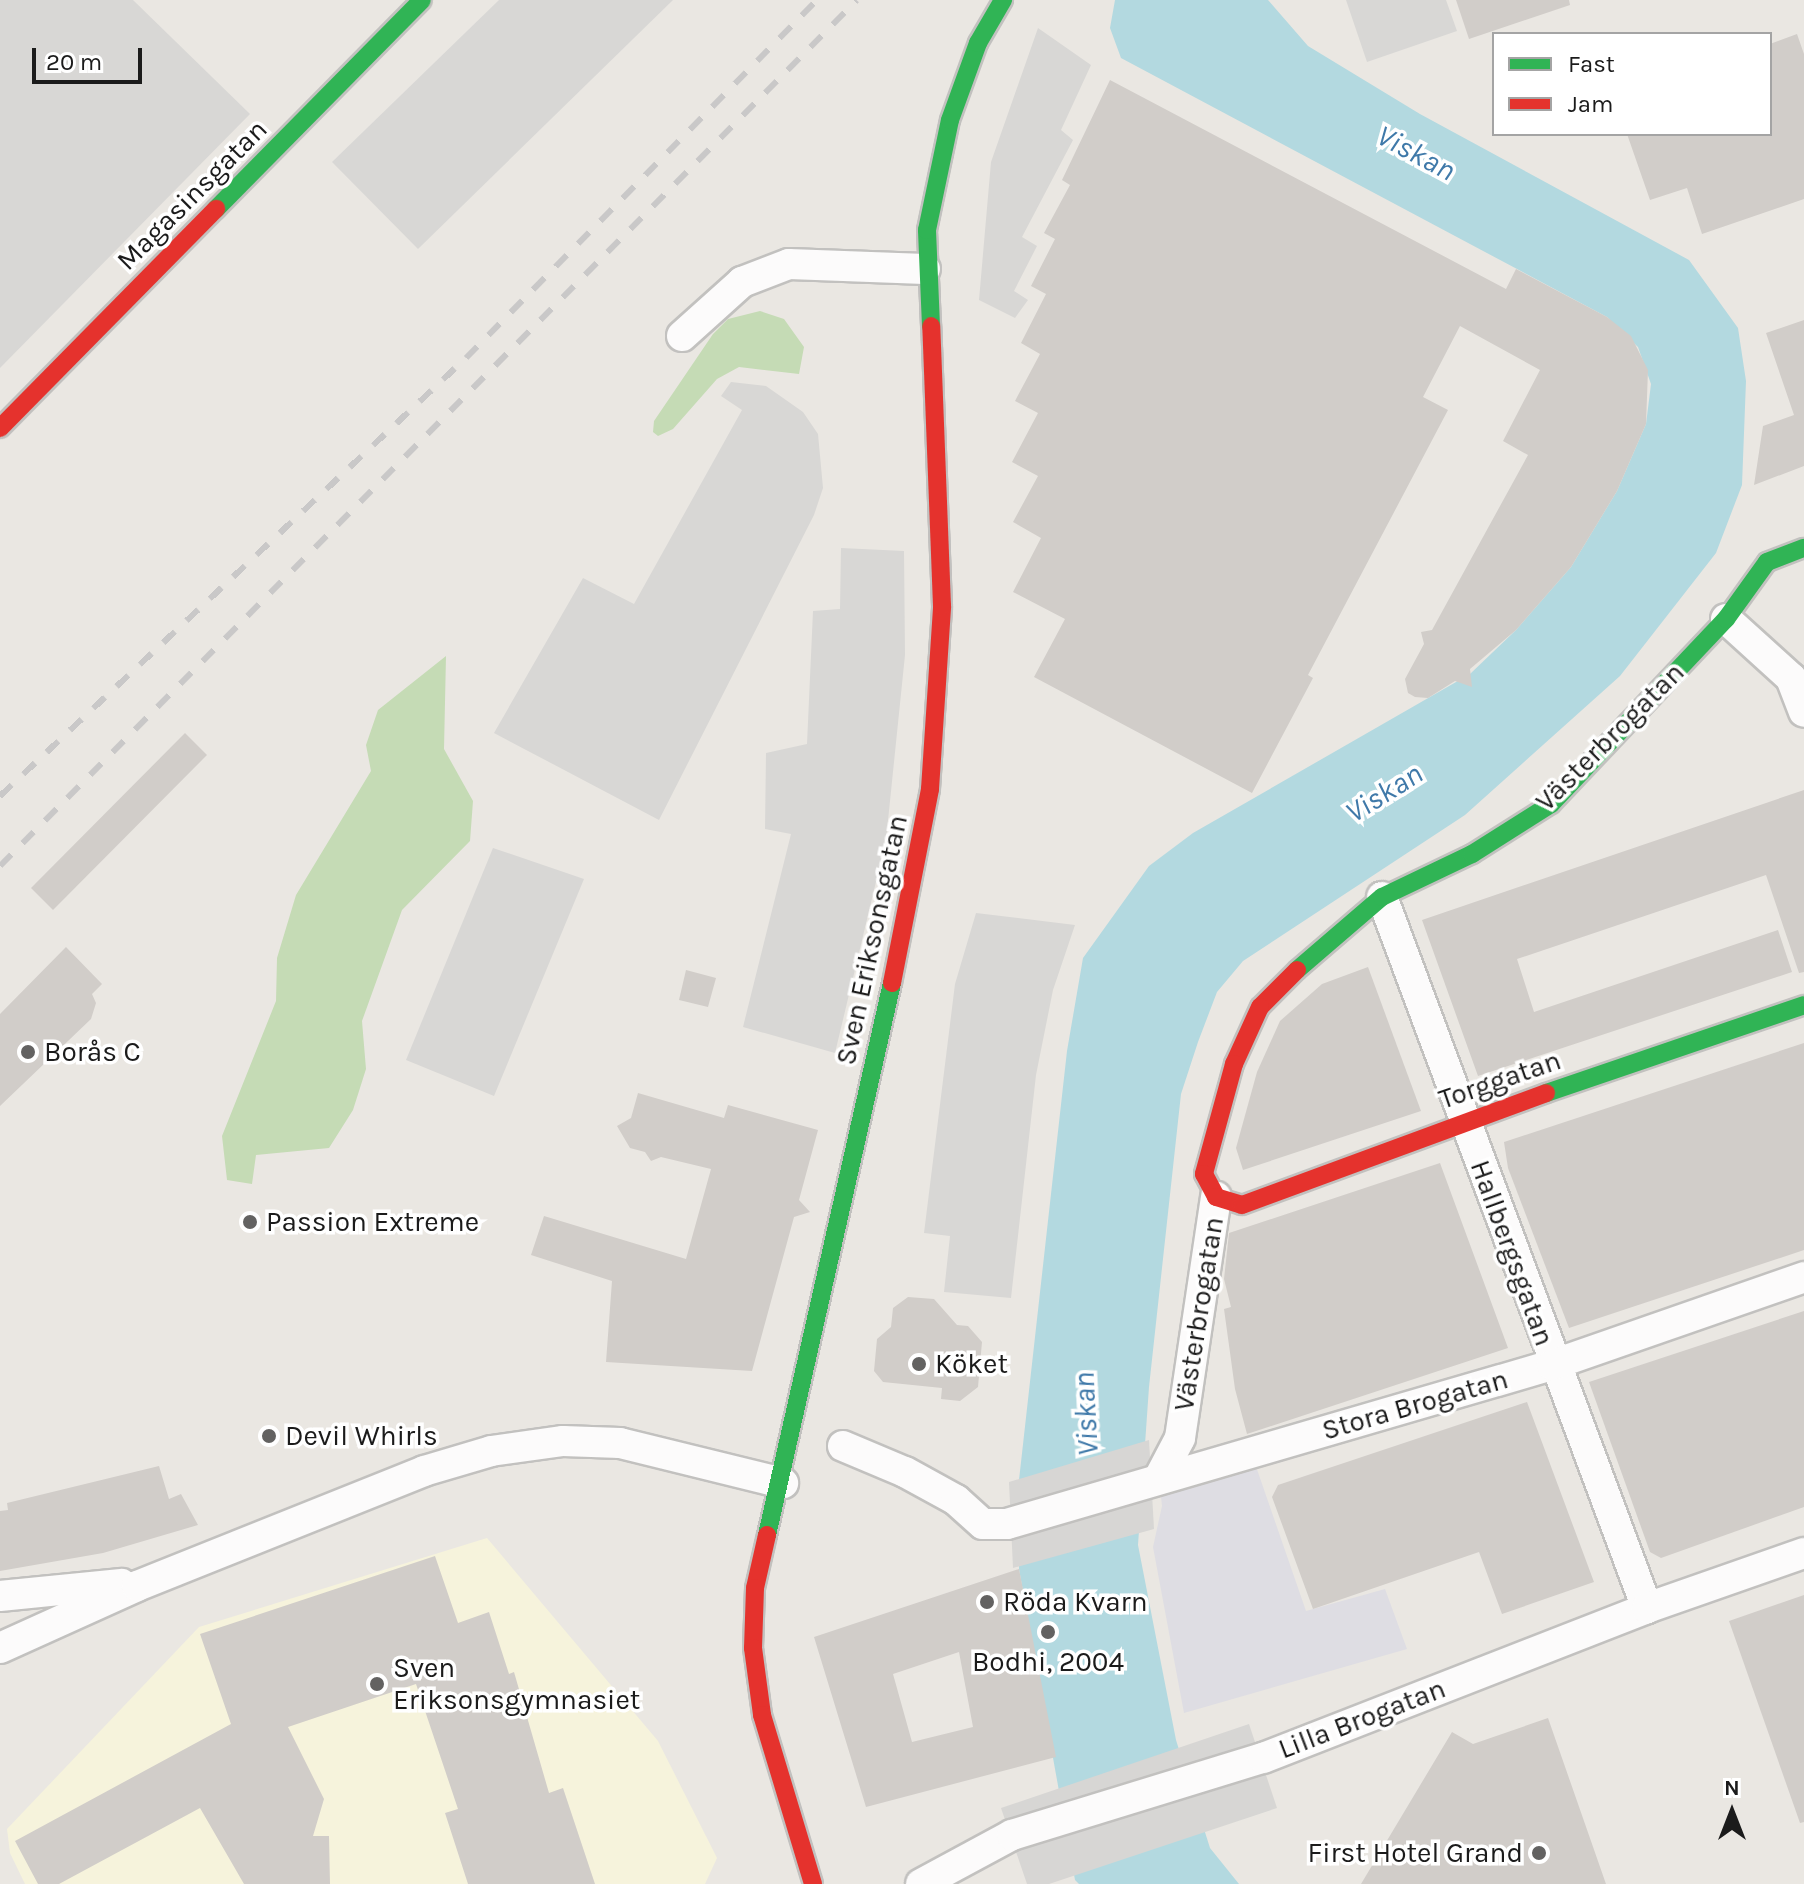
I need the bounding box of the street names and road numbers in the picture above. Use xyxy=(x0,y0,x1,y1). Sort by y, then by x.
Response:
street label: Magasinsgatan xyxy=(110,113,274,277)
street label: Västerbrogatan xyxy=(1529,656,1691,818)
street label: Sven Eriksonsgatan xyxy=(829,812,915,1068)
street label: Torggatan xyxy=(1435,1043,1565,1117)
street label: Hallbergsgatan xyxy=(1463,1156,1561,1350)
street label: Västerbrogatan xyxy=(1167,1215,1231,1413)
street label: Stora Brogatan xyxy=(1318,1362,1512,1448)
street label: Lilla Brogatan xyxy=(1274,1672,1450,1766)

